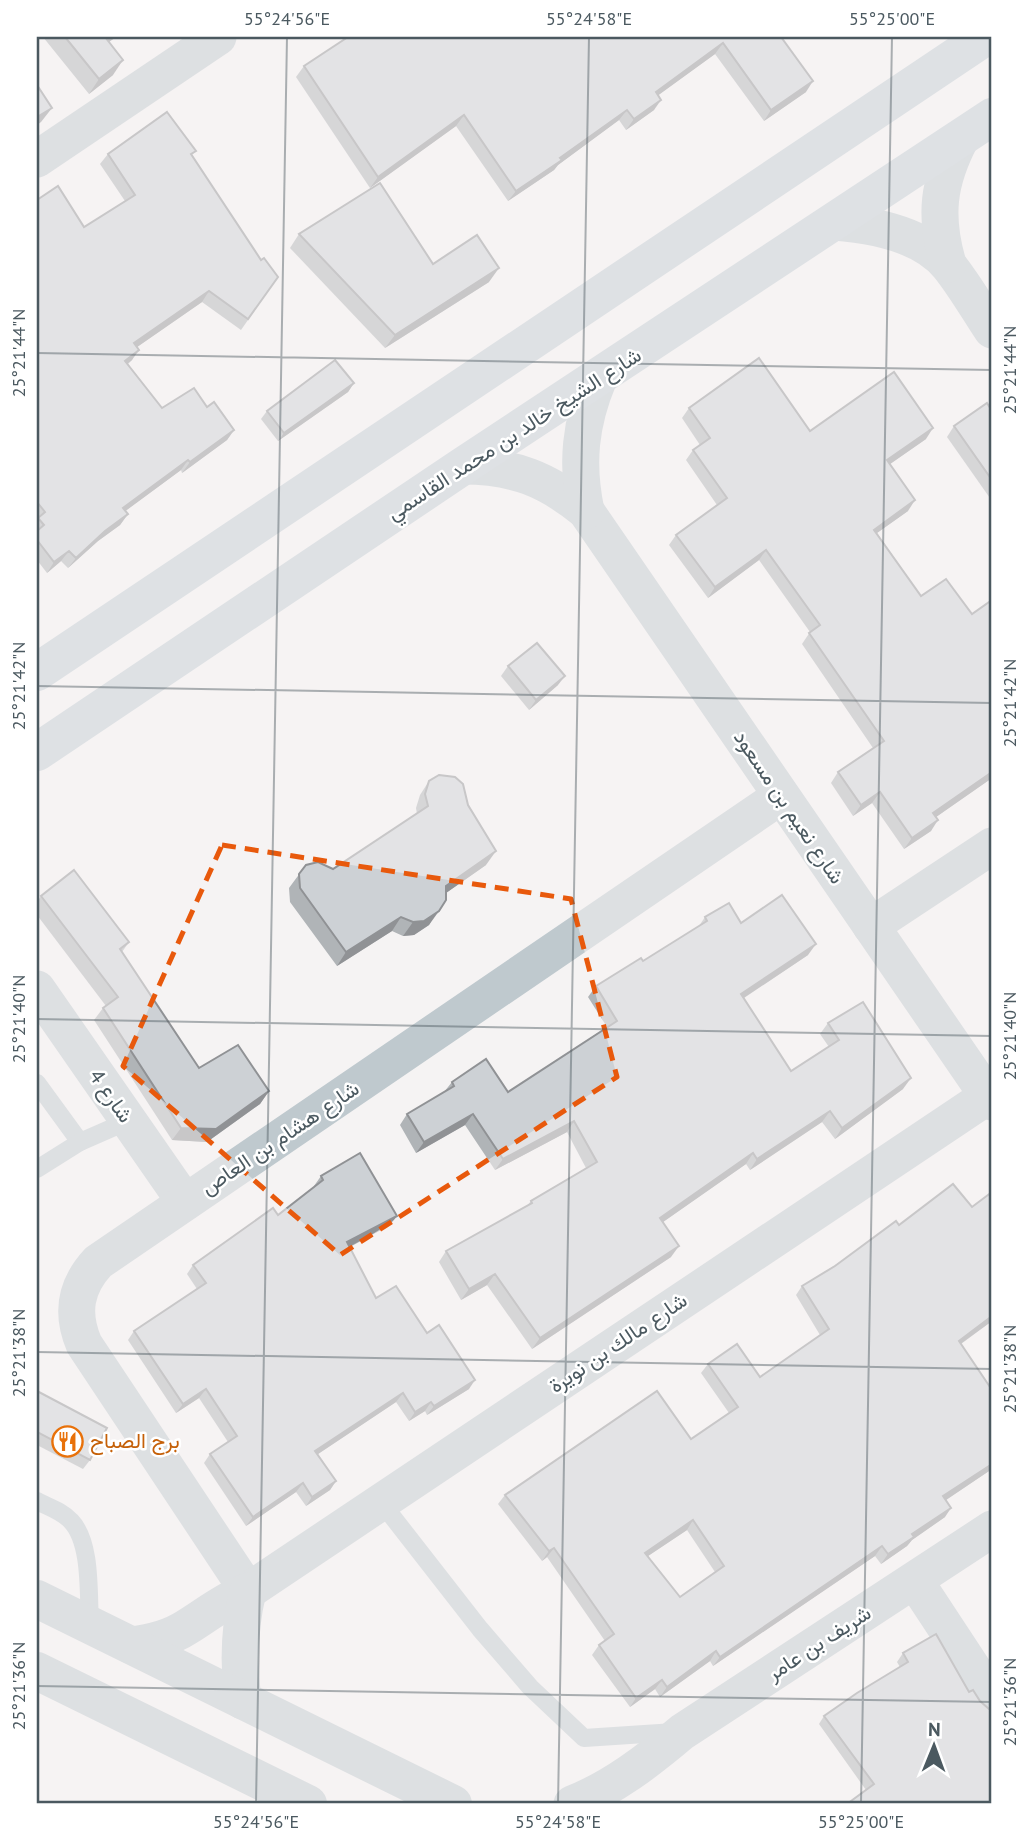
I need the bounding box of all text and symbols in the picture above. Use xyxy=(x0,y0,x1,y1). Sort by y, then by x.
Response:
text: 55°24'56"E xyxy=(244,7,330,30)
text: 55°24'58"E xyxy=(546,7,632,30)
text: 55°25'00"E xyxy=(849,7,935,30)
text: 25°21'44"N xyxy=(7,309,30,397)
text: 25°21'44"N xyxy=(998,326,1021,414)
street label: شارع الشيخ خالد بن محمد القاسمي xyxy=(381,341,648,530)
text: 25°21'42"N xyxy=(7,642,30,730)
text: 25°21'42"N xyxy=(998,659,1021,747)
street label: شارع نعيم بن مسعود xyxy=(727,725,851,889)
text: 25°21'40"N xyxy=(7,975,30,1063)
text: 25°21'40"N xyxy=(998,992,1021,1080)
street label: شارع 4 xyxy=(83,1064,139,1128)
street label: شارع هشام بن العاص xyxy=(195,1075,365,1201)
street label: شارع مالك بن نويرة xyxy=(543,1286,693,1400)
text: 25°21'38"N xyxy=(7,1309,30,1397)
text: 25°21'38"N xyxy=(998,1325,1021,1413)
restaurant icon: برج الصباح xyxy=(50,1424,84,1458)
place label: برج الصباح xyxy=(90,1427,180,1455)
street label: شريف بن عامر xyxy=(761,1599,876,1687)
text: 25°21'36"N xyxy=(7,1642,30,1730)
text: 25°21'36"N xyxy=(998,1658,1021,1746)
north arrow xyxy=(900,1712,970,1782)
text: N xyxy=(928,1717,941,1741)
text: 55°24'56"E xyxy=(213,1810,299,1833)
text: 55°24'58"E xyxy=(515,1810,601,1833)
text: 55°25'00"E xyxy=(818,1810,904,1833)

